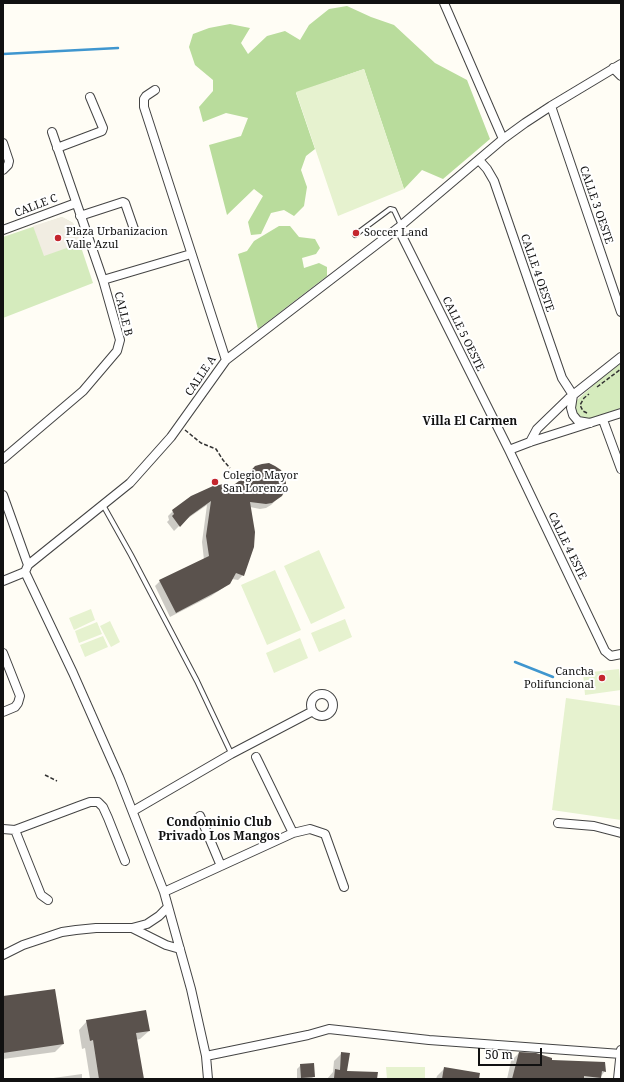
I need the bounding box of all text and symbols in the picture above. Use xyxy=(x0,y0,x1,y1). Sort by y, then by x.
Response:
street label: CALLE 3 OESTE xyxy=(577,164,615,246)
street label: CALLE C xyxy=(13,192,59,220)
place label: Plaza Urbanizacion Valle Azul xyxy=(66,225,168,251)
place label: Soccer Land xyxy=(364,226,428,240)
marker: Soccer Land xyxy=(351,228,361,238)
street label: CALLE 4 OESTE xyxy=(518,232,556,314)
marker: Plaza Urbanizacion Valle Azul xyxy=(53,233,63,243)
street label: CALLE B xyxy=(111,291,135,337)
street label: CALLE 5 OESTE xyxy=(439,295,487,373)
street label: CALLE A xyxy=(183,353,219,399)
district label: Villa El Carmen xyxy=(423,415,517,429)
place label: Colegio Mayor San Lorenzo xyxy=(223,469,298,495)
marker: Colegio Mayor San Lorenzo xyxy=(210,477,220,487)
street label: CALLE 4 ESTE xyxy=(545,510,589,582)
place label: Cancha Polifuncional xyxy=(524,665,594,691)
marker: Cancha Polifuncional xyxy=(597,673,607,683)
district label: Condominio Club Privado Los Mangos xyxy=(158,816,280,844)
scale bar xyxy=(480,1040,544,1066)
text: 50 m xyxy=(485,1046,513,1063)

